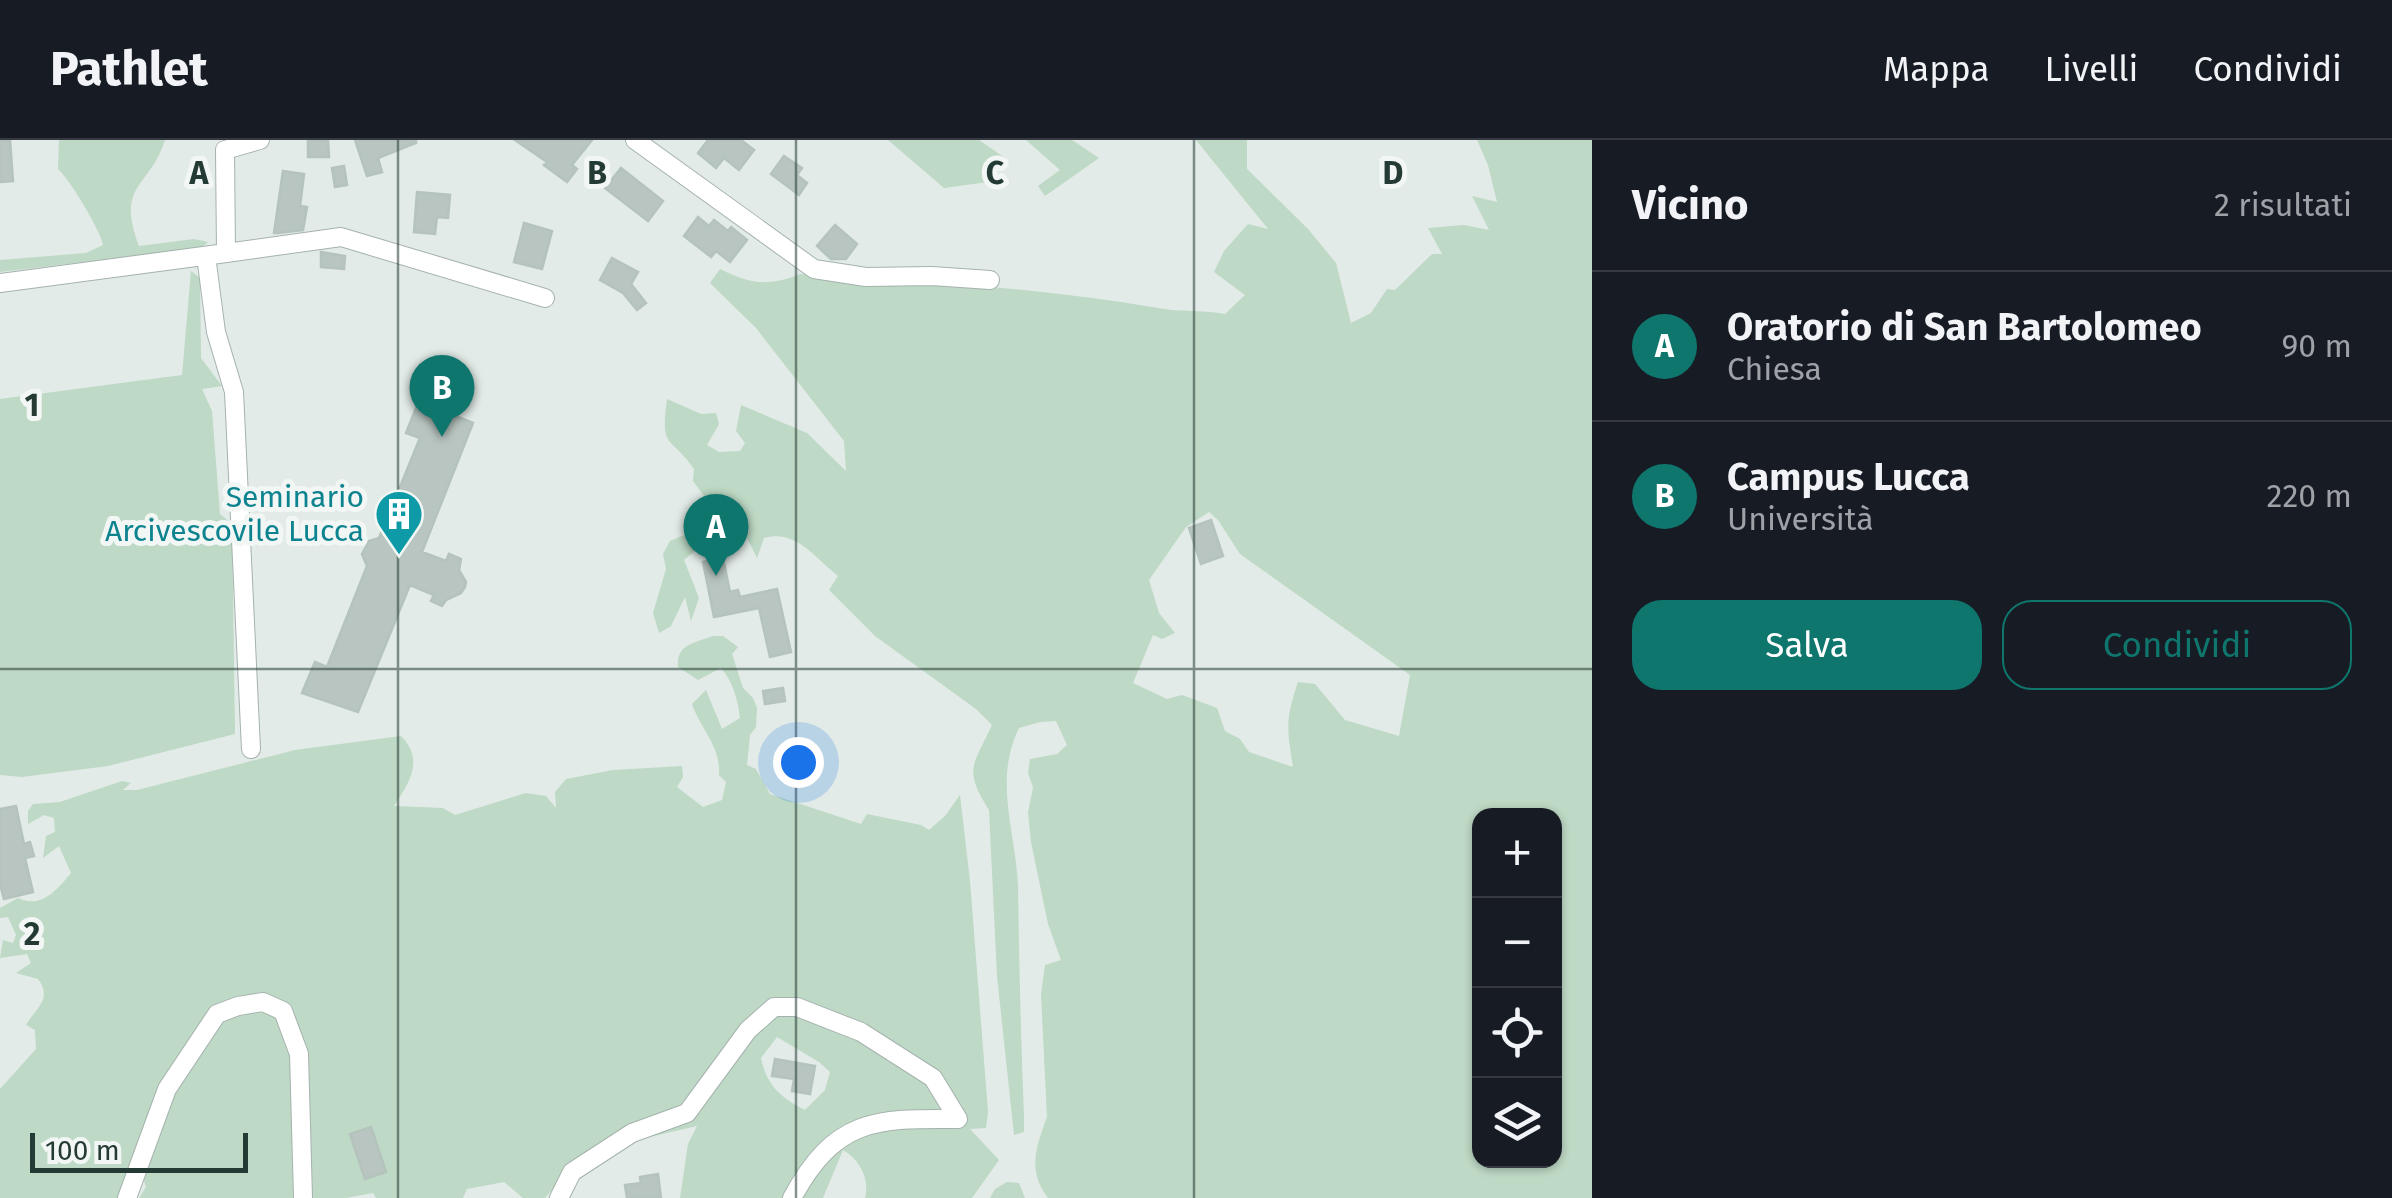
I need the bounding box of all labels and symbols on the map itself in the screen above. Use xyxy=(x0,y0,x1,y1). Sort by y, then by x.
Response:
text: A xyxy=(189,154,210,192)
text: B xyxy=(587,154,607,192)
text: C xyxy=(986,154,1005,192)
text: D xyxy=(1383,154,1403,192)
pin: B xyxy=(410,354,474,437)
text: 1 xyxy=(25,386,39,424)
place label: Seminario Arcivescovile Lucca xyxy=(105,479,364,549)
building icon: Seminario Arcivescovile Lucca xyxy=(373,488,425,556)
pin: A xyxy=(684,494,748,576)
your location xyxy=(773,737,824,788)
text: 2 xyxy=(24,915,40,953)
scale bar xyxy=(30,1128,248,1172)

